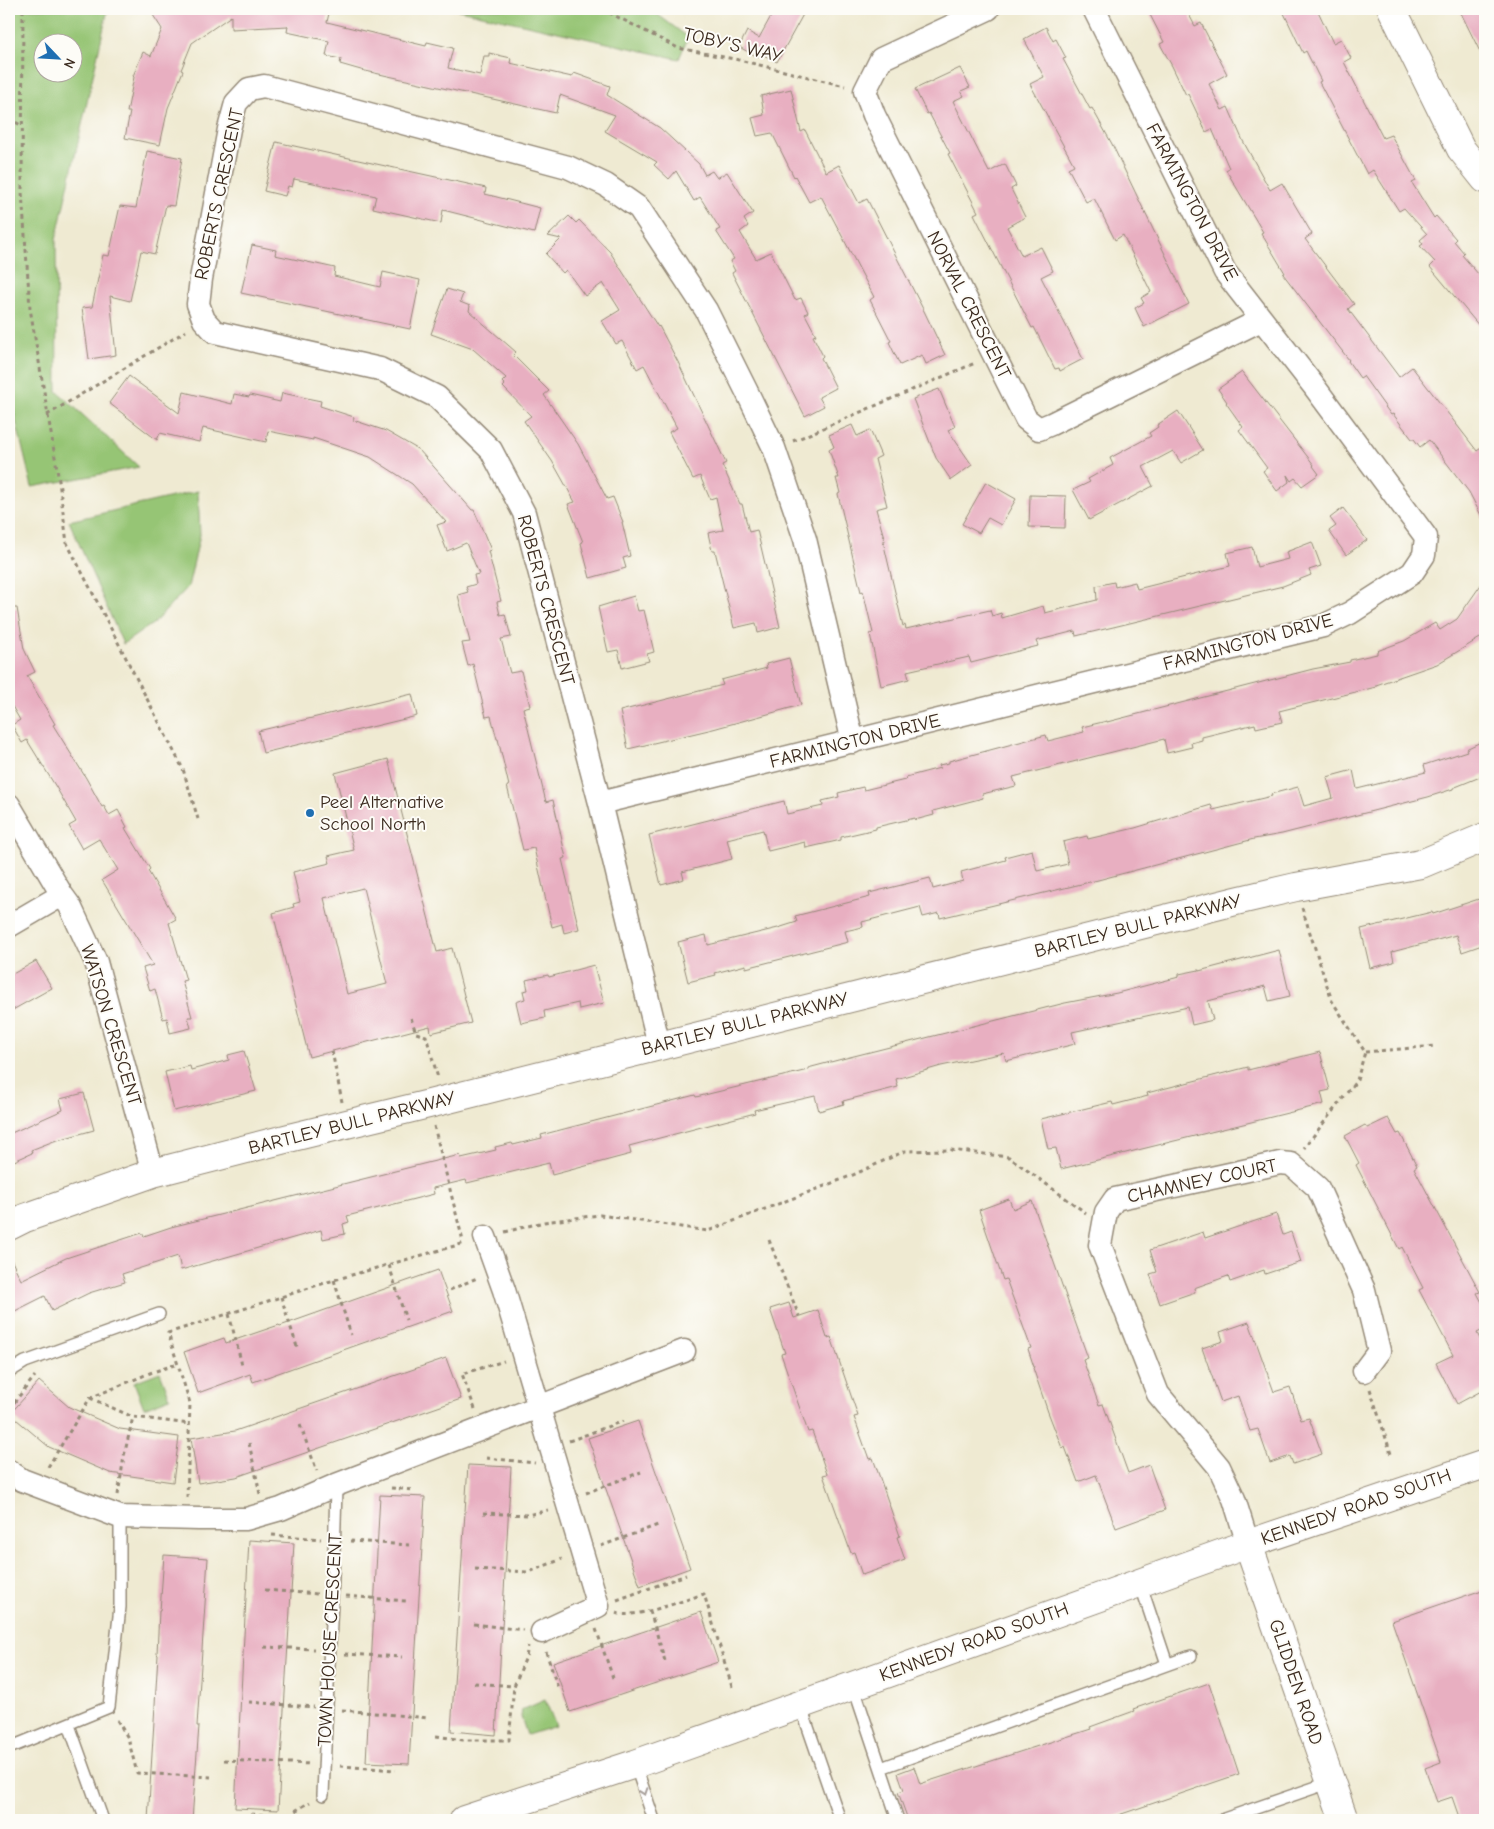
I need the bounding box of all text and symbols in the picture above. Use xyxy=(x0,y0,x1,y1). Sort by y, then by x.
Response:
street label: TOBY'S WAY xyxy=(681,23,786,67)
north arrow xyxy=(32,32,82,82)
text: N xyxy=(60,56,79,71)
street label: ROBERTS CRESCENT xyxy=(190,106,248,282)
street label: FARMINGTON DRIVE xyxy=(1141,120,1243,284)
street label: NORVAL CRESCENT xyxy=(922,228,1016,382)
street label: ROBERTS CRESCENT xyxy=(513,512,579,688)
street label: FARMINGTON DRIVE xyxy=(1161,609,1335,675)
street label: FARMINGTON DRIVE xyxy=(767,709,943,773)
place label: Peel Alternative School North xyxy=(320,791,444,835)
marker: Peel Alternative School North xyxy=(304,807,316,819)
street label: BARTLEY BULL PARKWAY xyxy=(1032,889,1244,962)
street label: WATSON CRESCENT xyxy=(76,942,146,1108)
street label: BARTLEY BULL PARKWAY xyxy=(639,987,851,1060)
street label: BARTLEY BULL PARKWAY xyxy=(246,1086,458,1159)
street label: CHAMNEY COURT xyxy=(1125,1154,1279,1208)
street label: KENNEDY ROAD SOUTH xyxy=(1258,1464,1454,1550)
street label: TOWN HOUSE CRESCENT xyxy=(313,1533,347,1747)
street label: KENNEDY ROAD SOUTH xyxy=(876,1597,1072,1687)
street label: GLIDDEN ROAD xyxy=(1264,1616,1328,1748)
one-way arrow xyxy=(638,1787,648,1796)

